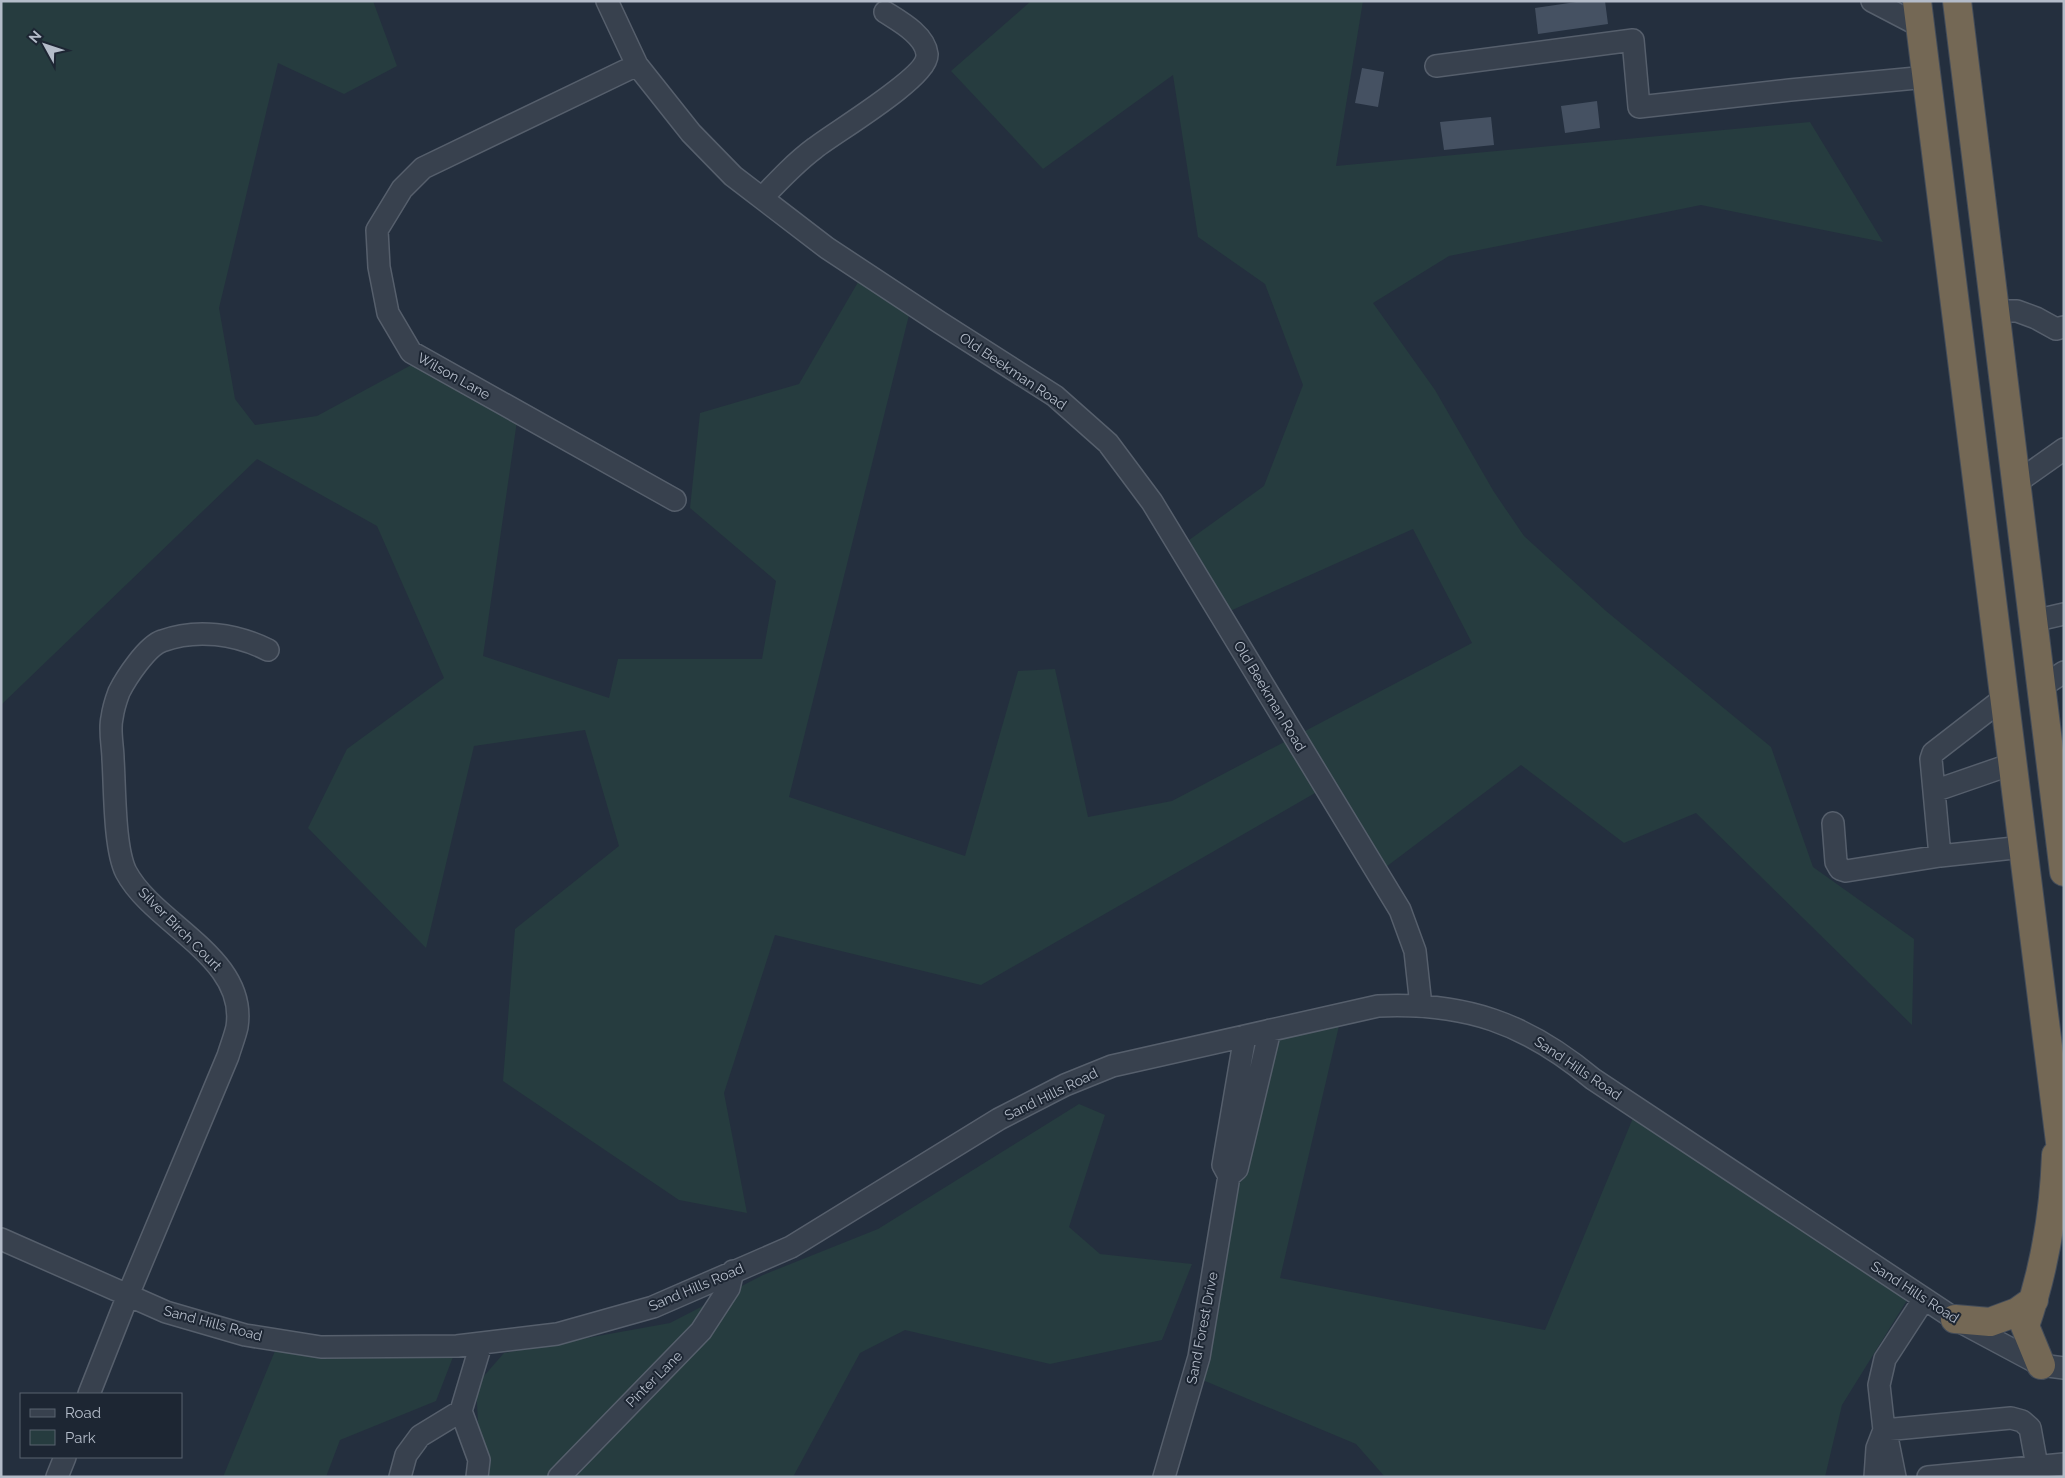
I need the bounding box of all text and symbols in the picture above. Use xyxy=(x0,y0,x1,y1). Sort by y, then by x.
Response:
north arrow xyxy=(20,20,70,70)
text: N xyxy=(25,27,45,46)
street label: Old Beekman Road xyxy=(956,329,1070,413)
street label: Wilson Lane xyxy=(415,349,493,403)
street label: Old Beekman Road xyxy=(1231,638,1309,754)
street label: Silver Birch Court xyxy=(135,884,225,974)
street label: Sand Hills Road xyxy=(1531,1033,1625,1103)
street label: Sand Hills Road xyxy=(1002,1065,1100,1123)
street label: Sand Hills Road xyxy=(1868,1258,1962,1326)
street label: Sand Hills Road xyxy=(646,1260,746,1314)
street label: Sand Forest Drive xyxy=(1183,1271,1221,1385)
street label: Sand Hills Road xyxy=(162,1302,264,1344)
street label: Pinter Lane xyxy=(623,1348,685,1410)
legend xyxy=(20,1393,182,1458)
text: Road xyxy=(65,1404,101,1422)
text: Park xyxy=(65,1429,96,1447)

